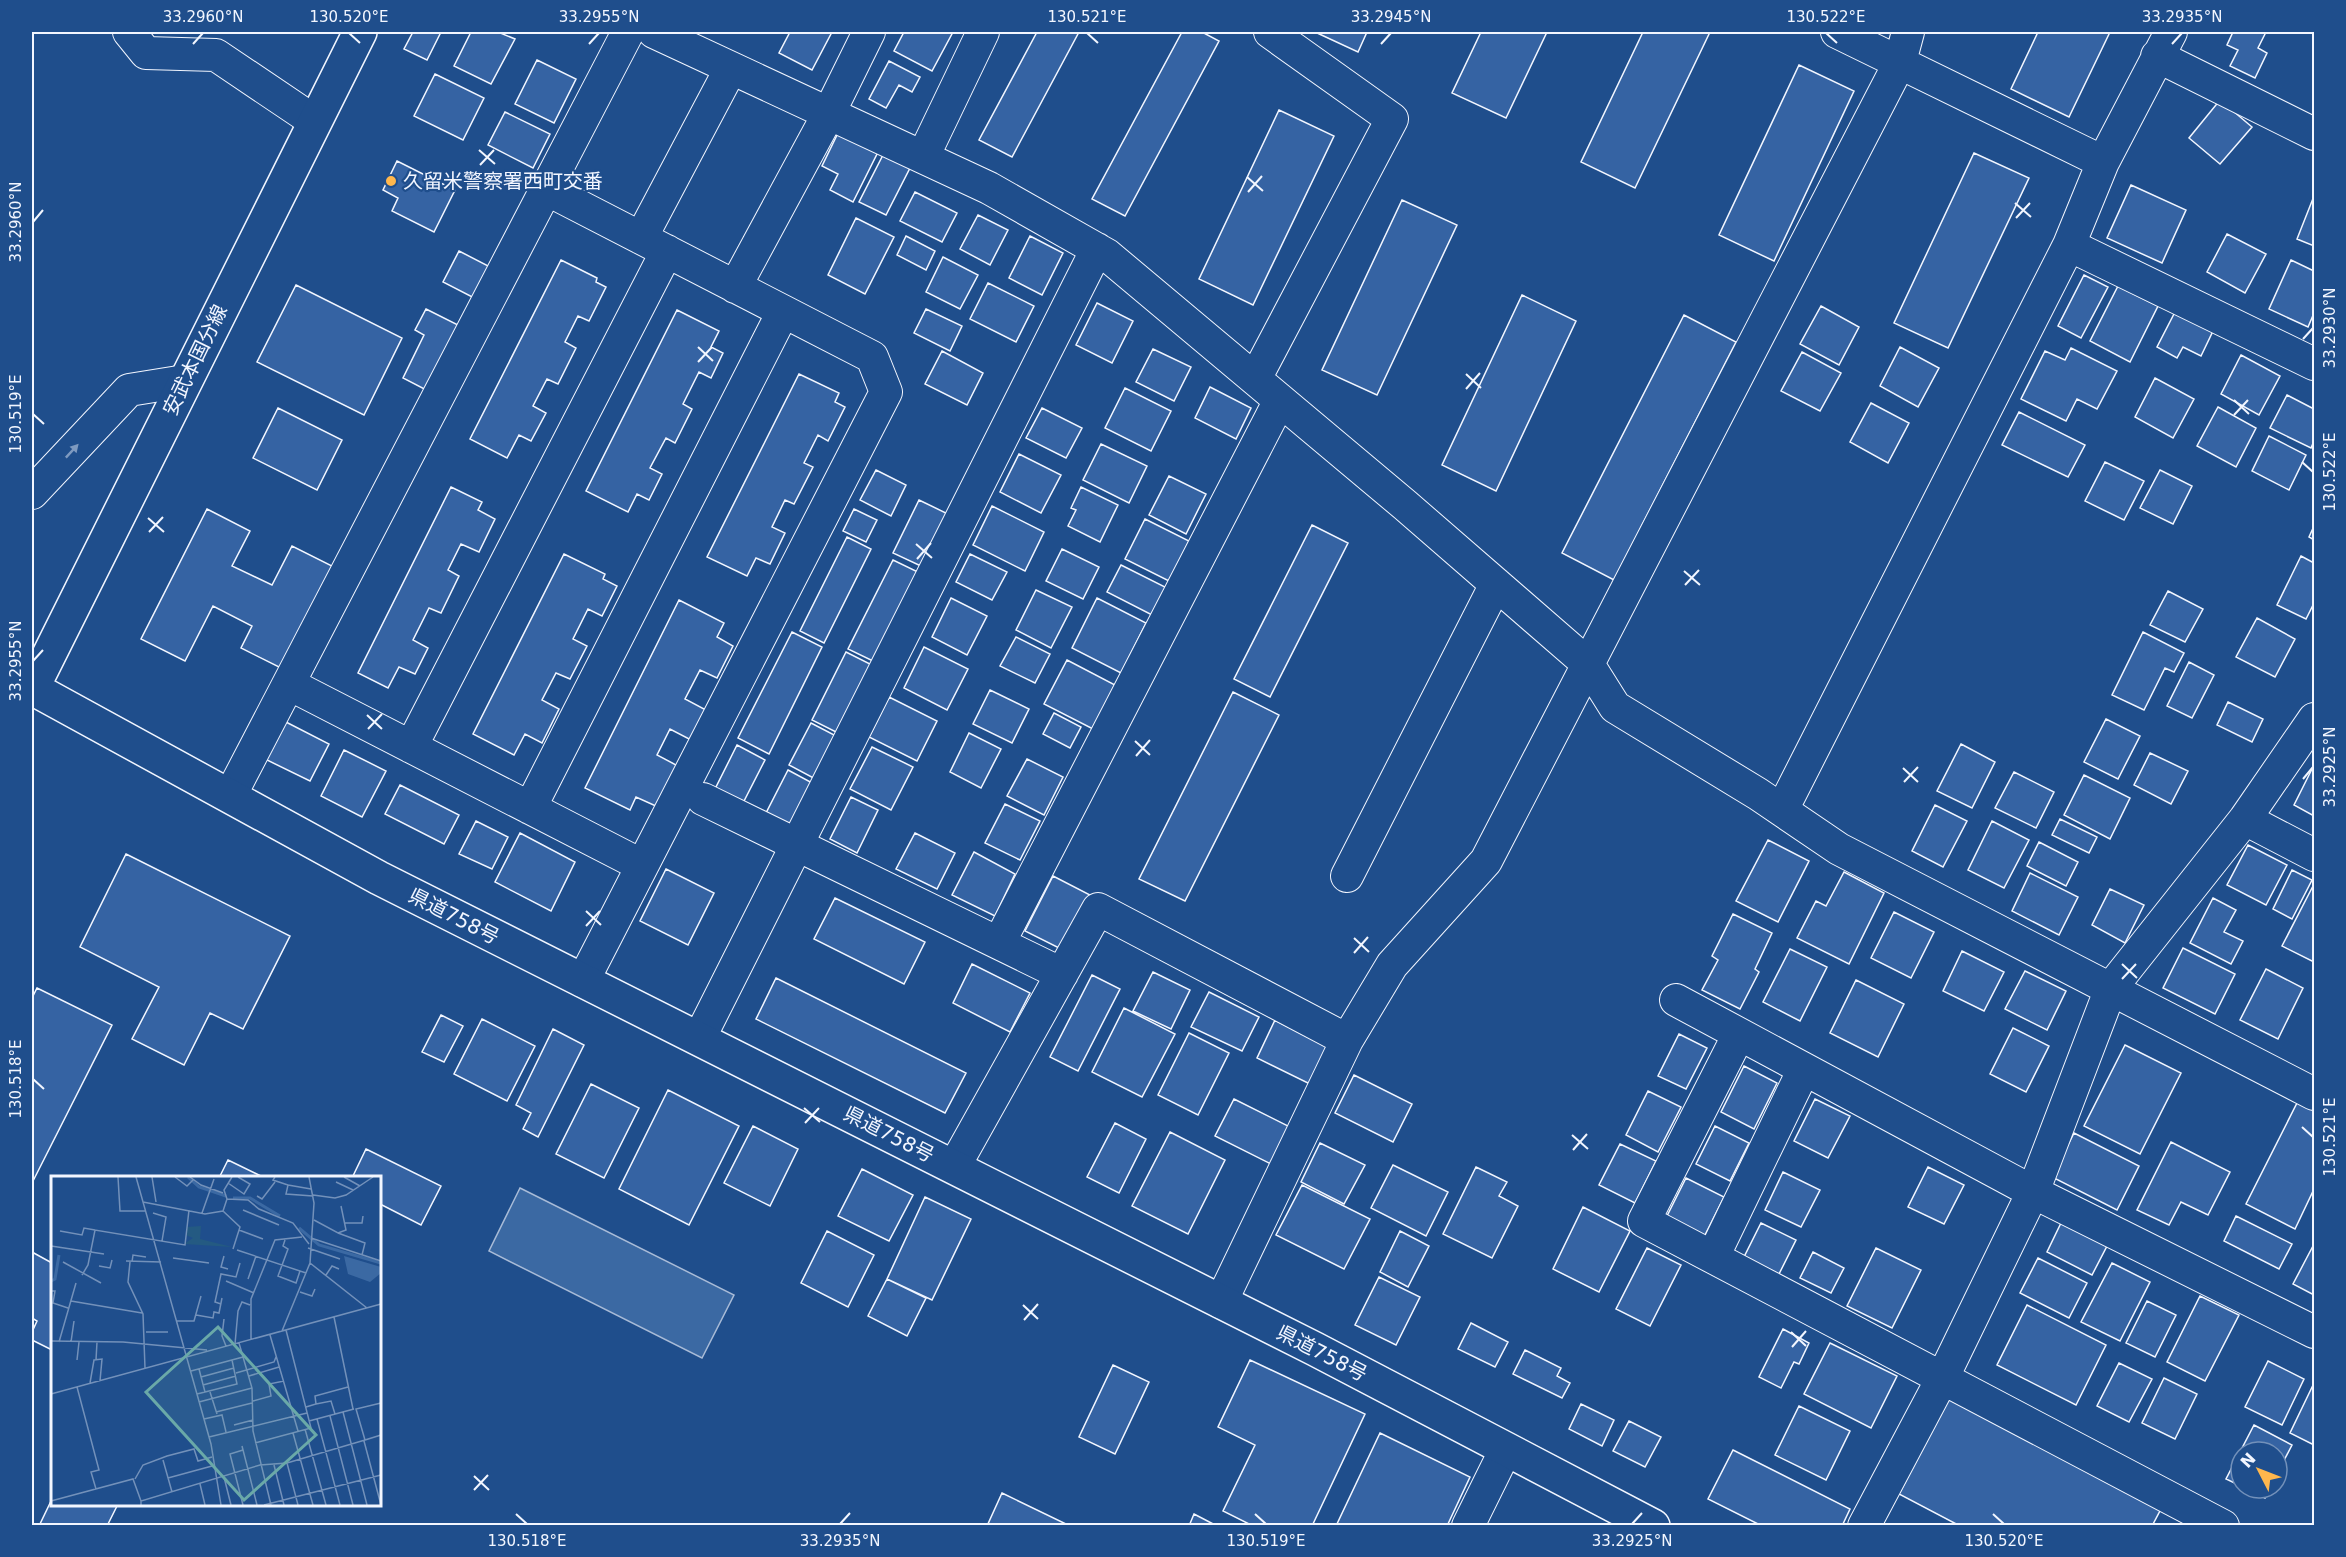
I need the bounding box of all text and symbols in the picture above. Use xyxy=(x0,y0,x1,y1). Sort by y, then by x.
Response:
text: 33.2960°N xyxy=(163,8,243,26)
text: 130.520°E xyxy=(309,8,389,26)
text: 33.2955°N xyxy=(559,8,639,26)
text: 130.521°E xyxy=(1047,8,1127,26)
text: 33.2945°N xyxy=(1351,8,1431,26)
text: 130.522°E xyxy=(1786,8,1866,26)
text: 33.2935°N xyxy=(2142,8,2222,26)
place label: 久留米警察署西町交番 xyxy=(403,169,603,193)
marker: 久留米警察署西町交番 xyxy=(384,174,398,188)
text: 33.2960°N xyxy=(7,182,25,262)
text: 33.2930°N xyxy=(2321,288,2339,368)
street label: 安武本国分線 xyxy=(158,301,232,419)
text: 130.519°E xyxy=(7,374,25,454)
text: 130.522°E xyxy=(2321,432,2339,512)
one-way arrow xyxy=(64,444,78,458)
text: 33.2955°N xyxy=(7,621,25,701)
text: 33.2925°N xyxy=(2321,727,2339,807)
street label: 県道758号 xyxy=(405,883,503,949)
text: 130.518°E xyxy=(7,1039,25,1119)
text: 130.521°E xyxy=(2321,1097,2339,1177)
street label: 県道758号 xyxy=(840,1101,938,1167)
inset map xyxy=(51,1176,381,1506)
street label: 県道758号 xyxy=(1273,1320,1371,1386)
north arrow xyxy=(2229,1440,2289,1500)
text: N xyxy=(2237,1449,2260,1472)
text: 130.518°E xyxy=(487,1532,567,1550)
text: 33.2935°N xyxy=(800,1532,880,1550)
text: 130.519°E xyxy=(1226,1532,1306,1550)
text: 33.2925°N xyxy=(1592,1532,1672,1550)
text: 130.520°E xyxy=(1964,1532,2044,1550)

